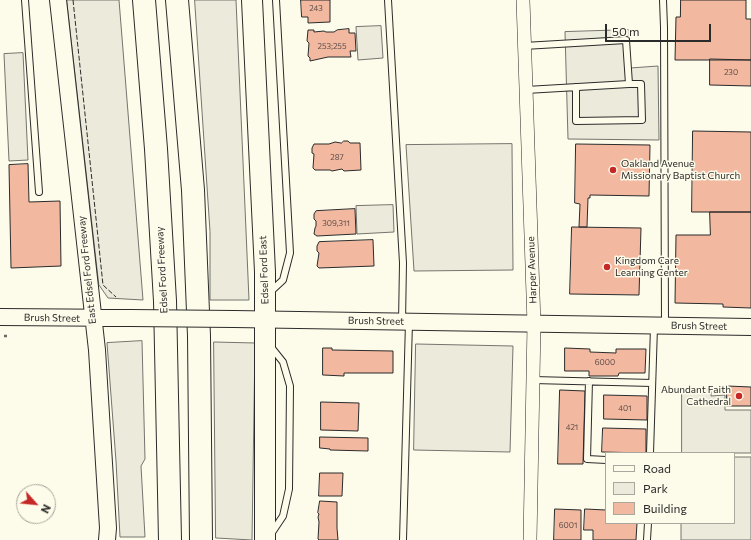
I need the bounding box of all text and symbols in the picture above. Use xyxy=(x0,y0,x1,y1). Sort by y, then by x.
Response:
house number: 243 xyxy=(309,3,323,13)
scale bar xyxy=(607,16,713,42)
text: 50 m xyxy=(612,24,640,38)
house number: 253;255 xyxy=(317,41,347,51)
house number: 230 xyxy=(724,67,738,77)
house number: 287 xyxy=(330,152,344,162)
place label: Oakland Avenue Missionary Baptist Church xyxy=(621,158,740,182)
marker: Oakland Avenue Missionary Baptist Church xyxy=(608,165,618,175)
street label: East Edsel Ford Freeway xyxy=(75,215,99,325)
house number: 309,311 xyxy=(322,218,350,228)
street label: Edsel Ford Freeway xyxy=(154,226,170,314)
street label: Edsel Ford East xyxy=(257,235,271,305)
street label: Harper Avenue xyxy=(525,236,539,304)
place label: Kingdom Care Learning Center xyxy=(615,255,688,278)
marker: Kingdom Care Learning Center xyxy=(602,262,612,272)
street label: Brush Street xyxy=(24,312,80,324)
street label: Brush Street xyxy=(348,315,404,327)
street label: Brush Street xyxy=(671,320,727,332)
house number: 6000 xyxy=(595,357,615,367)
place label: Abundant Faith Cathedral xyxy=(661,384,731,408)
marker: Abundant Faith Cathedral xyxy=(734,391,744,401)
house number: 401 xyxy=(618,403,632,413)
house number: 421 xyxy=(566,422,578,432)
legend xyxy=(605,452,735,524)
text: Road xyxy=(643,461,671,475)
text: Park xyxy=(643,481,668,495)
north arrow xyxy=(16,484,56,524)
text: Building xyxy=(643,501,687,515)
text: N xyxy=(39,503,54,516)
house number: 6001 xyxy=(559,520,577,530)

